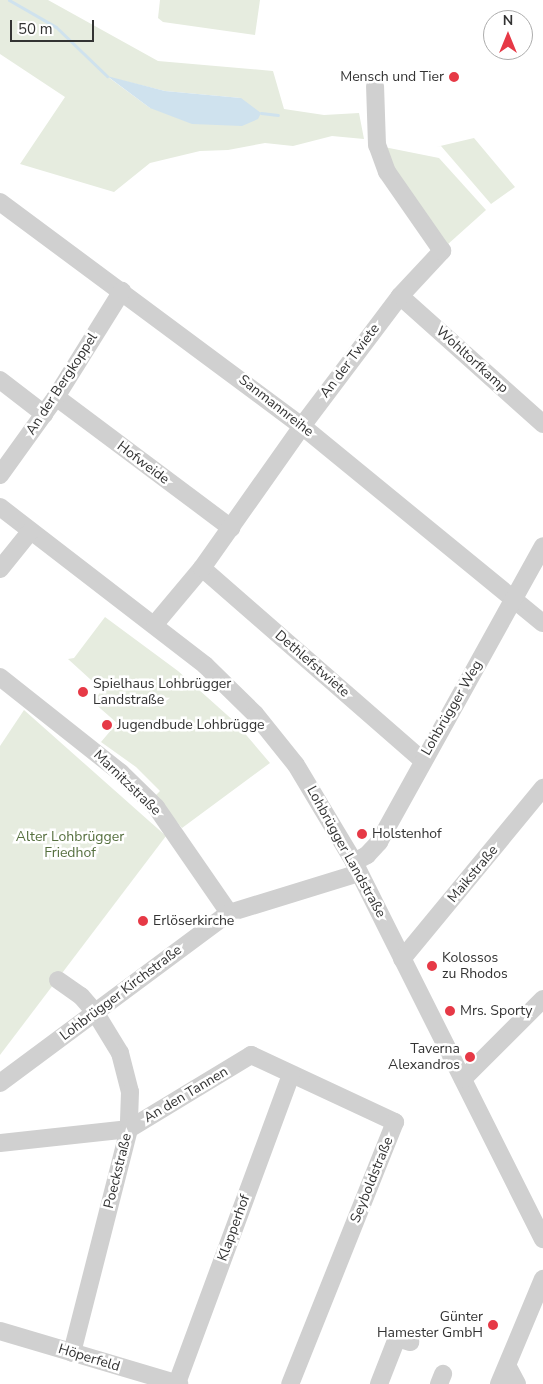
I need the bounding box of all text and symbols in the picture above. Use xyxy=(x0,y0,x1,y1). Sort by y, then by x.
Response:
scale bar xyxy=(12,10,96,42)
north arrow xyxy=(483,10,533,60)
text: N xyxy=(503,11,513,30)
text: 50 m xyxy=(18,19,53,39)
place label: Mensch und Tier xyxy=(340,69,444,85)
marker: Mensch und Tier xyxy=(448,71,460,83)
street label: An der Twiete xyxy=(317,321,383,401)
street label: Wohltorfkamp xyxy=(432,323,512,397)
street label: An der Bergkoppel xyxy=(23,330,101,438)
street label: Sanmannreihe xyxy=(235,372,317,440)
street label: Hofweide xyxy=(114,438,172,488)
street label: Dethlefstwiete xyxy=(271,627,353,701)
street label: Lohbrügger Weg xyxy=(418,657,486,759)
place label: Spielhaus Lohbrügger Landstraße xyxy=(93,676,231,709)
marker: Spielhaus Lohbrügger Landstraße xyxy=(77,686,89,698)
place label: Jugendbude Lohbrügge xyxy=(117,717,265,733)
marker: Jugendbude Lohbrügge xyxy=(101,719,113,731)
street label: Marnitzstraße xyxy=(90,747,164,819)
street label: Lohbrügger Landstraße xyxy=(303,783,389,921)
place label: Holstenhof xyxy=(372,826,442,842)
marker: Holstenhof xyxy=(356,828,368,840)
park label: Alter Lohbrügger Friedhof xyxy=(16,829,124,862)
street label: Maikstraße xyxy=(444,842,502,906)
place label: Erlöserkirche xyxy=(153,913,234,929)
marker: Erlöserkirche xyxy=(137,915,149,927)
street label: Lohbrügger Kirchstraße xyxy=(57,942,185,1044)
place label: Kolossos zu Rhodos xyxy=(442,950,508,982)
marker: Kolossos zu Rhodos xyxy=(426,960,438,972)
place label: Mrs. Sporty xyxy=(460,1003,532,1019)
marker: Mrs. Sporty xyxy=(444,1005,456,1017)
place label: Taverna Alexandros xyxy=(388,1041,460,1074)
marker: Taverna Alexandros xyxy=(464,1051,476,1063)
street label: An den Tannen xyxy=(141,1063,231,1127)
street label: Poeckstraße xyxy=(101,1132,135,1210)
street label: Seyboldstraße xyxy=(347,1135,397,1225)
street label: Klapperhof xyxy=(214,1193,254,1263)
place label: Günter Hamester GmbH xyxy=(377,1309,483,1341)
marker: Günter Hamester GmbH xyxy=(487,1319,499,1331)
street label: Höperfeld xyxy=(56,1341,122,1375)

